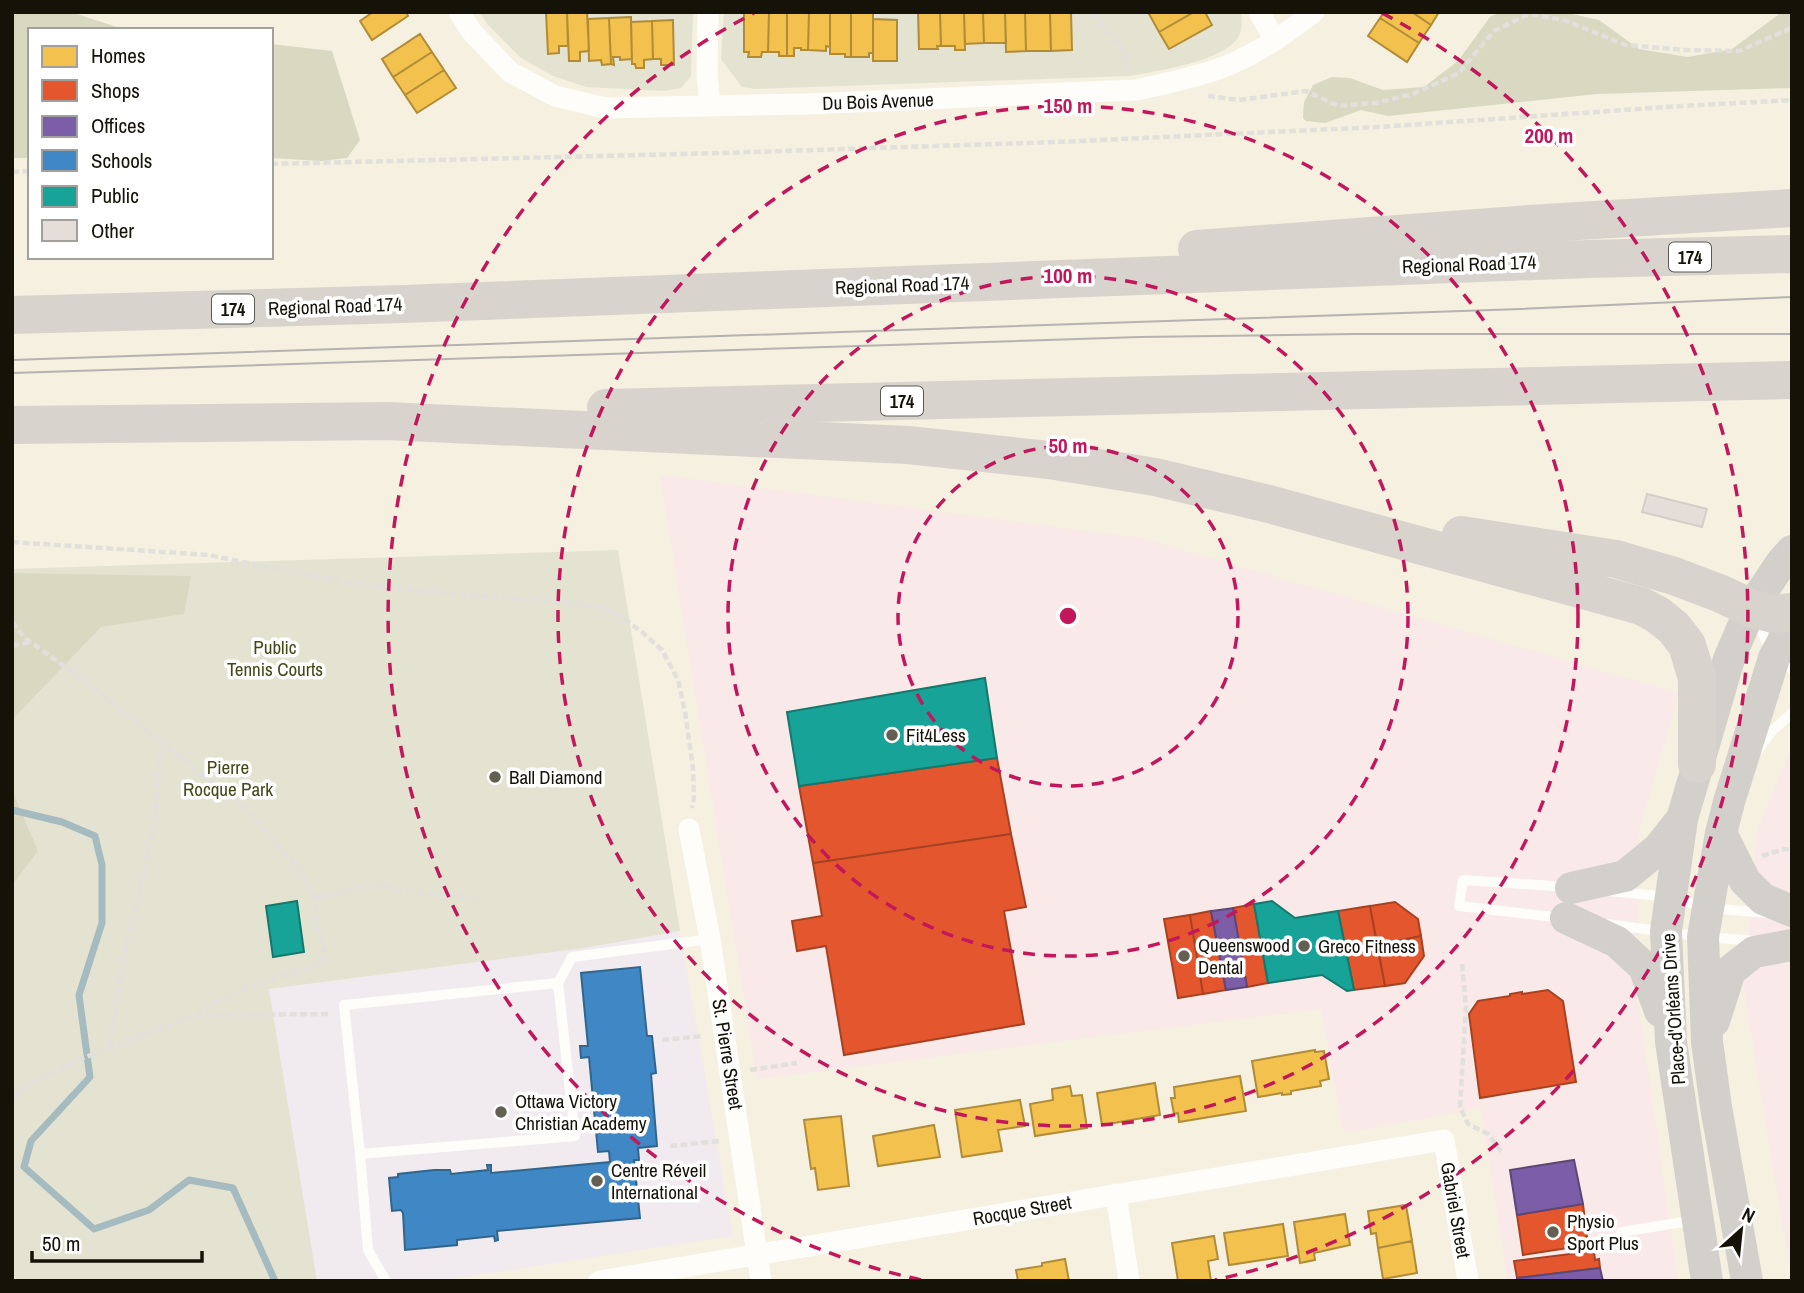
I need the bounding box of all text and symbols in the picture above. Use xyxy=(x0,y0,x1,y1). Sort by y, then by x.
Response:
legend xyxy=(28,28,273,259)
text: Homes xyxy=(91,41,146,70)
text: Shops xyxy=(91,76,140,105)
street label: Du Bois Avenue xyxy=(822,86,934,116)
text: 150 m xyxy=(1044,91,1092,120)
text: Offices xyxy=(91,111,145,140)
text: 200 m xyxy=(1525,121,1573,150)
text: Schools xyxy=(91,146,152,175)
text: Public xyxy=(91,181,139,210)
text: Other xyxy=(91,216,134,245)
road number: 174 xyxy=(1669,243,1711,272)
street label: Regional Road 174 xyxy=(1401,249,1537,279)
text: 100 m xyxy=(1044,261,1092,290)
street label: Regional Road 174 xyxy=(834,270,970,300)
street label: Regional Road 174 xyxy=(267,291,403,321)
road number: 174 xyxy=(212,295,254,324)
road number: 174 xyxy=(881,386,923,416)
text: 50 m xyxy=(1048,431,1088,460)
centre of rings xyxy=(1056,604,1080,628)
park label: Public Tennis Courts xyxy=(227,634,323,682)
place label: Fit4Less xyxy=(906,722,966,748)
marker: Fit4Less xyxy=(884,727,900,743)
park label: Pierre Rocque Park xyxy=(183,754,273,802)
place label: Ball Diamond xyxy=(509,764,603,790)
marker: Ball Diamond xyxy=(487,769,503,785)
place label: Queenswood Dental xyxy=(1198,932,1290,980)
street label: Place-d'Orléans Drive xyxy=(1655,932,1691,1086)
place label: Greco Fitness xyxy=(1318,933,1416,959)
marker: Greco Fitness xyxy=(1296,938,1312,954)
marker: Queenswood Dental xyxy=(1176,948,1192,964)
street label: St. Pierre Street xyxy=(706,997,750,1112)
place label: Ottawa Victory Christian Academy xyxy=(515,1088,647,1136)
marker: Ottawa Victory Christian Academy xyxy=(493,1104,509,1120)
place label: Centre Réveil International xyxy=(611,1157,706,1205)
street label: Gabriel Street xyxy=(1435,1160,1477,1261)
marker: Centre Réveil International xyxy=(589,1173,605,1189)
street label: Rocque Street xyxy=(971,1188,1074,1231)
north arrow xyxy=(1706,1195,1776,1265)
text: N xyxy=(1738,1201,1760,1229)
place label: Physio Sport Plus xyxy=(1567,1208,1639,1256)
scale bar xyxy=(32,1220,201,1264)
marker: Physio Sport Plus xyxy=(1545,1224,1561,1240)
text: 50 m xyxy=(42,1229,80,1258)

